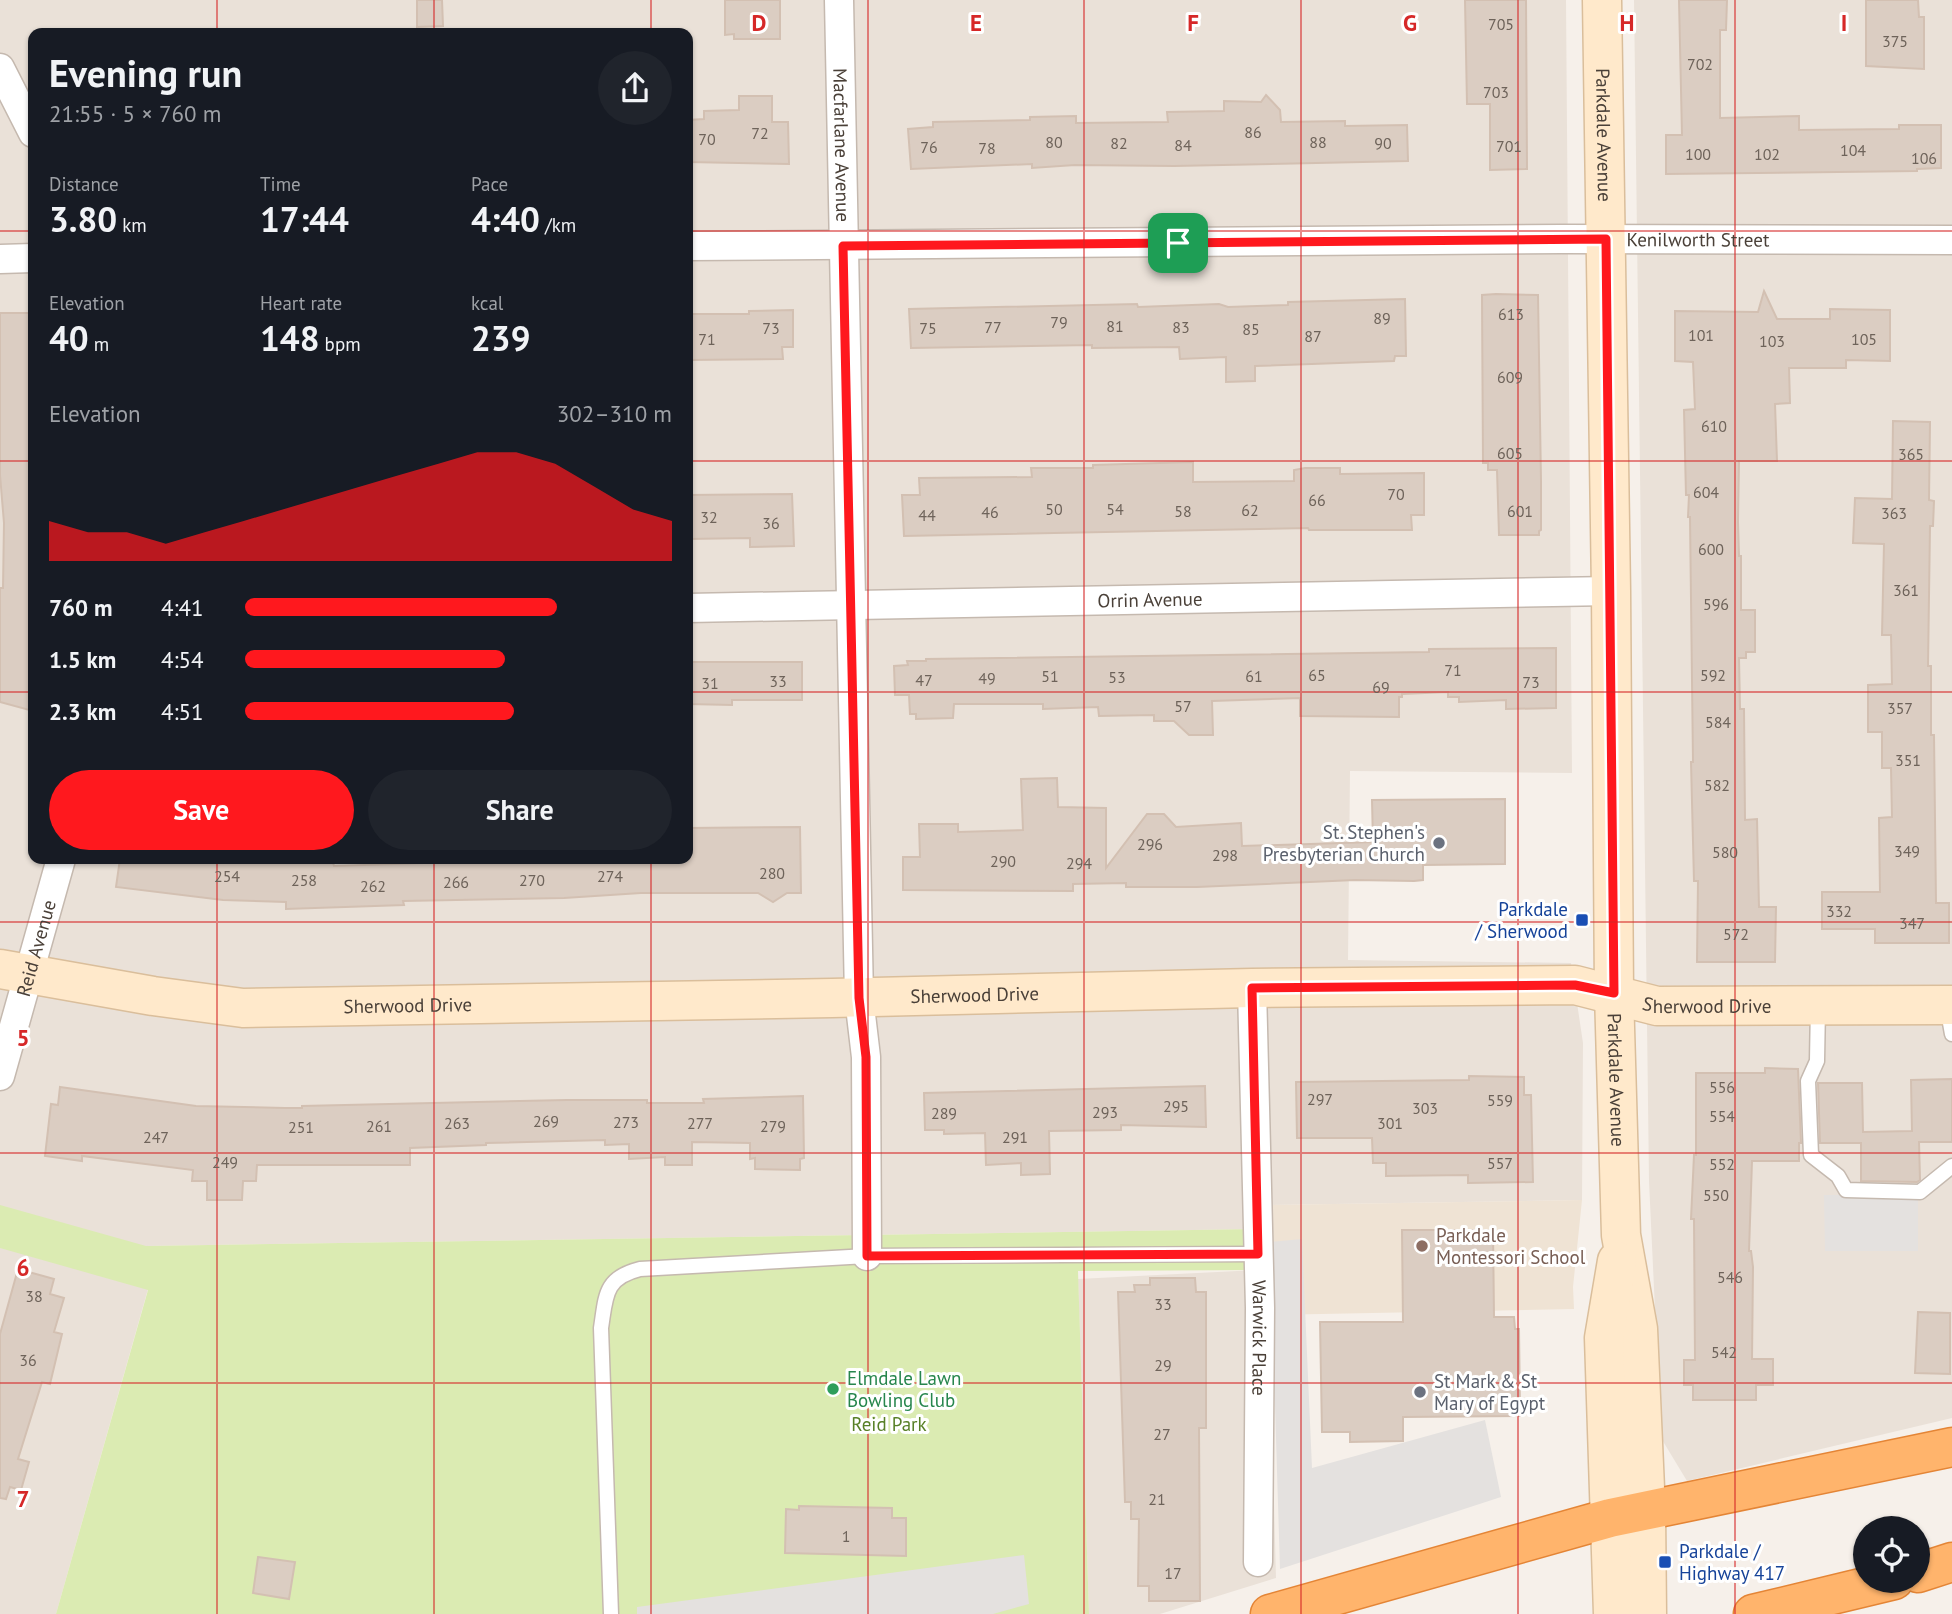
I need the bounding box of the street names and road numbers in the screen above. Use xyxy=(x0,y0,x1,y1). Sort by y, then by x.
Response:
street label: Macfarlane Avenue xyxy=(828,68,855,222)
street label: Parkdale Avenue xyxy=(1591,68,1617,202)
street label: Kenilworth Street xyxy=(1626,227,1770,252)
street label: Orrin Avenue xyxy=(1097,587,1203,612)
street label: Reid Avenue xyxy=(11,897,61,999)
street label: Sherwood Drive xyxy=(910,981,1039,1008)
street label: Sherwood Drive xyxy=(1640,991,1771,1018)
street label: Sherwood Drive xyxy=(343,992,472,1018)
street label: Parkdale Avenue xyxy=(1603,1013,1630,1147)
street label: Warwick Place xyxy=(1247,1280,1272,1396)

